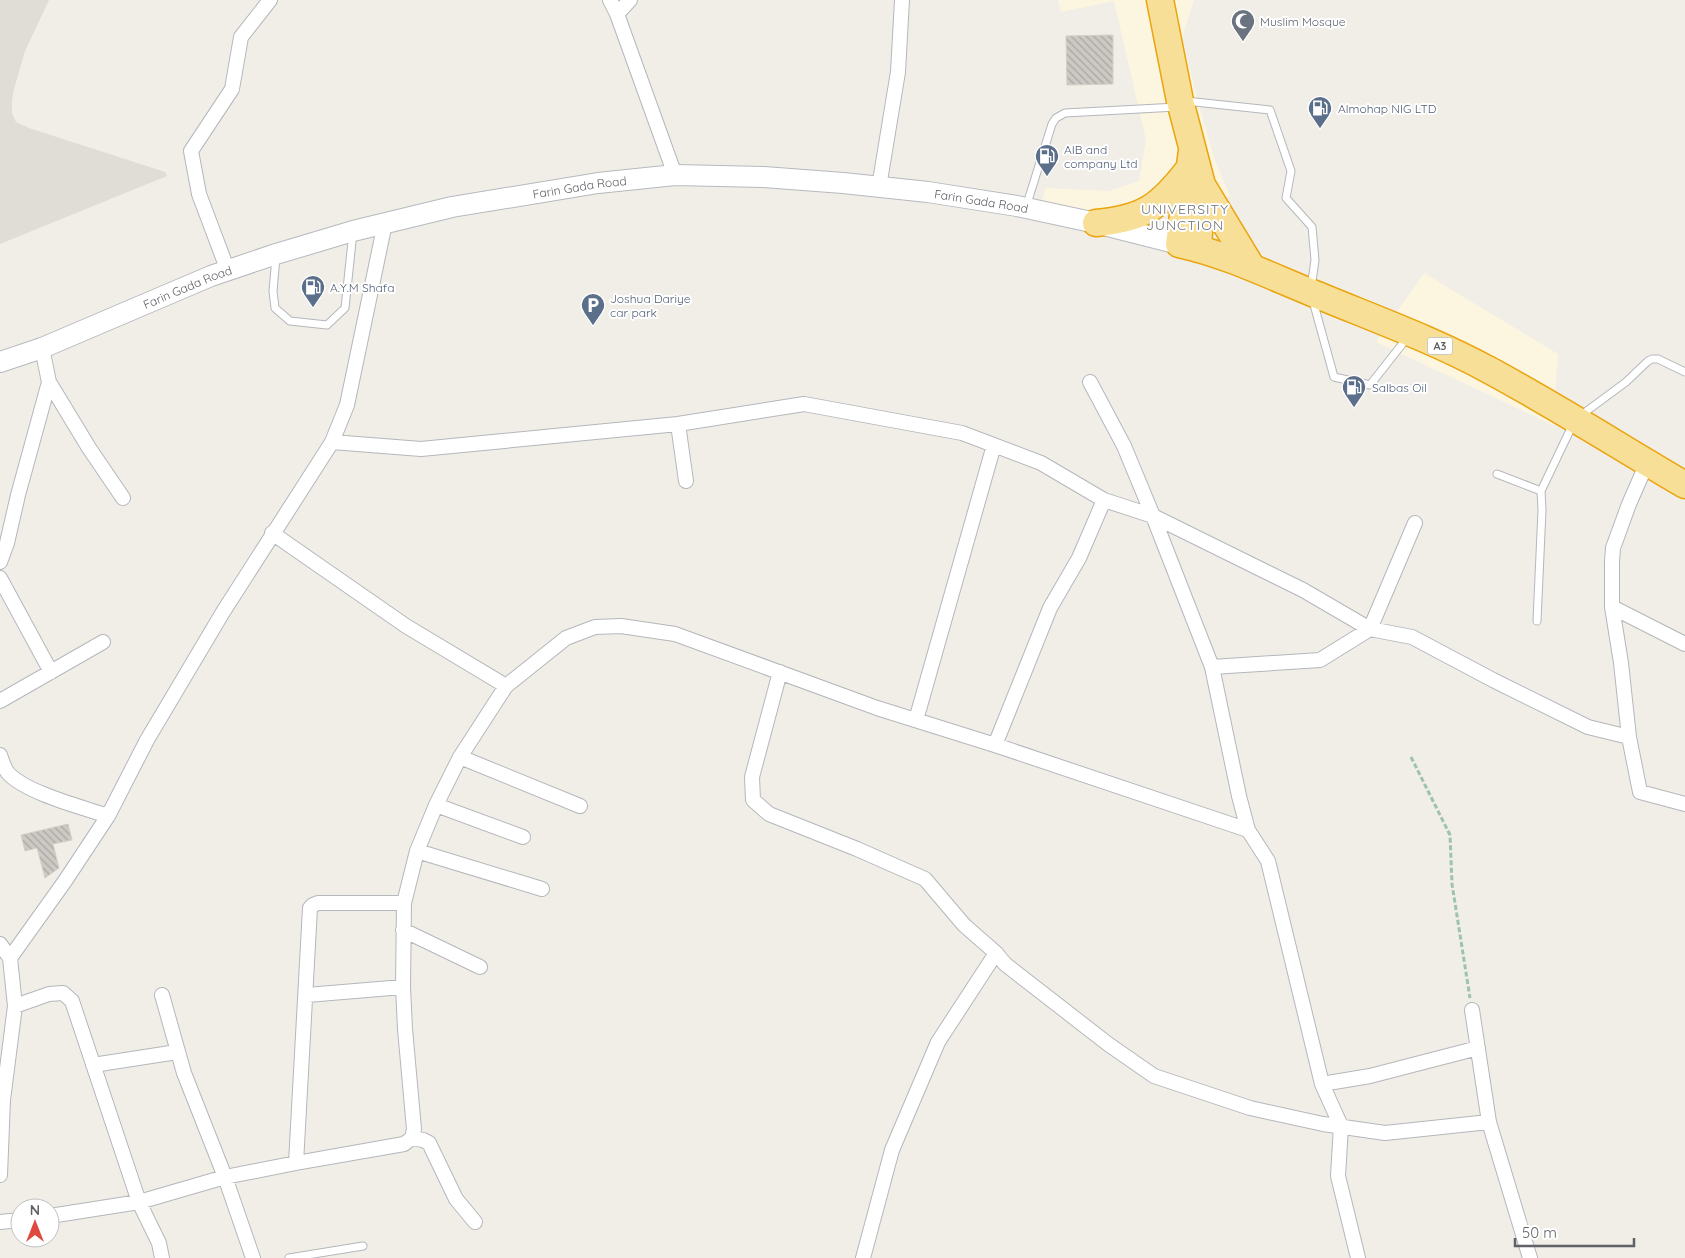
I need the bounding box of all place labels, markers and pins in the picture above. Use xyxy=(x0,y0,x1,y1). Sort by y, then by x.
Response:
mosque icon: Muslim Mosque xyxy=(1230,8,1256,42)
place label: Muslim Mosque xyxy=(1260,14,1346,29)
fuel station icon: Almohap NIG LTD xyxy=(1307,95,1333,129)
place label: Almohap NIG LTD xyxy=(1338,101,1437,116)
place label: AIB and company Ltd xyxy=(1064,142,1138,171)
fuel station icon: AIB and company Ltd xyxy=(1034,143,1060,177)
fuel station icon: A.Y.M Shafa xyxy=(300,274,326,308)
place label: A.Y.M Shafa xyxy=(330,280,394,295)
place label: Joshua Dariye car park xyxy=(610,291,691,320)
parking icon: Joshua Dariye car park xyxy=(580,292,606,326)
fuel station icon: Salbas Oil xyxy=(1341,374,1367,408)
place label: Salbas Oil xyxy=(1372,380,1427,395)

